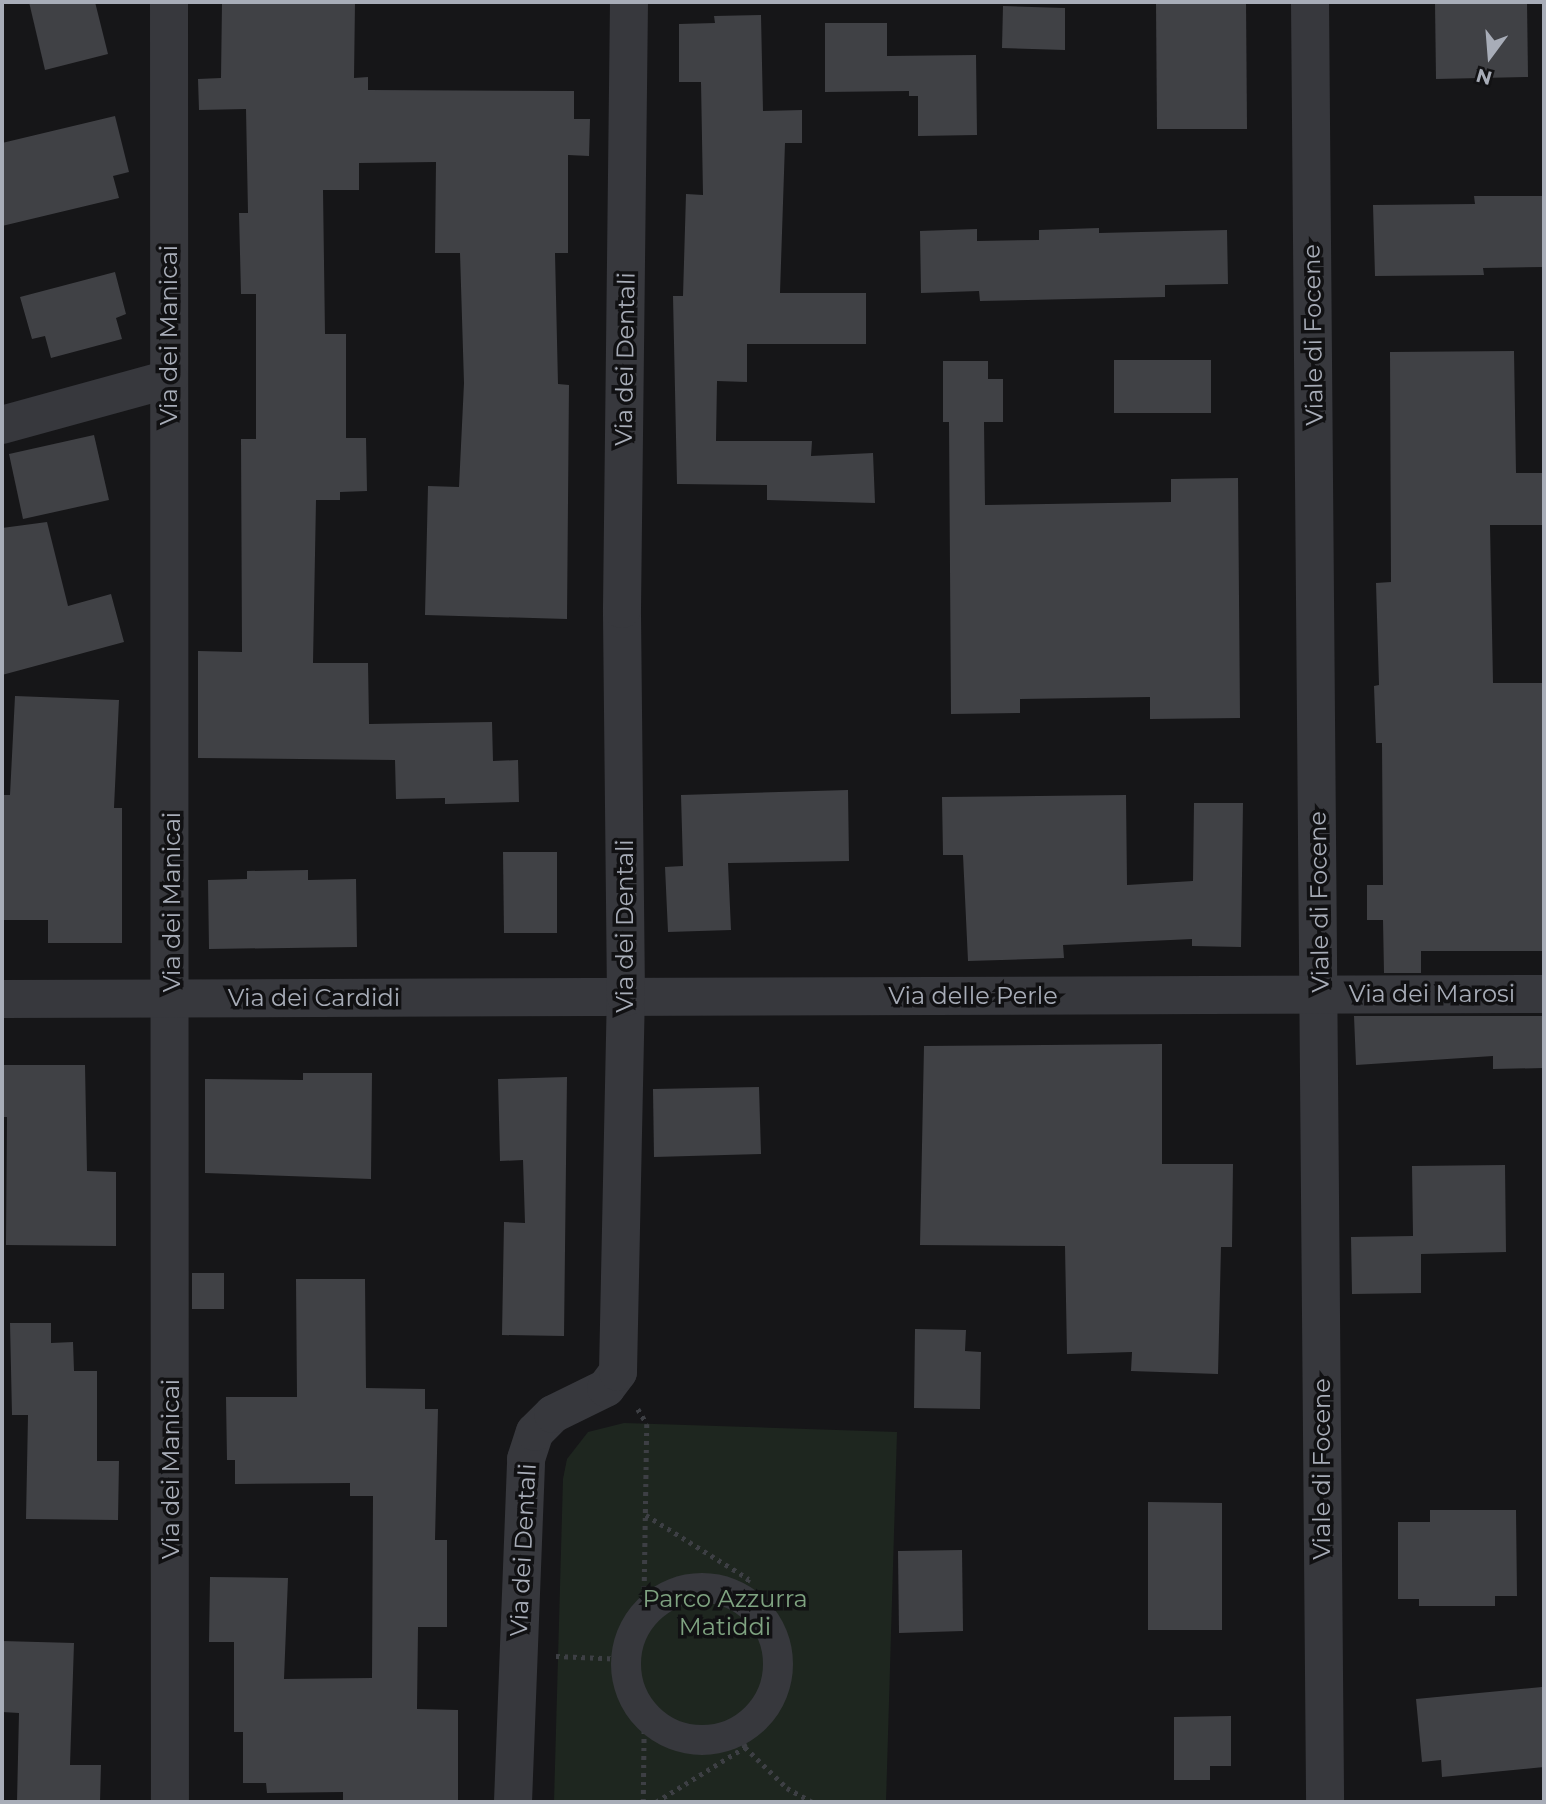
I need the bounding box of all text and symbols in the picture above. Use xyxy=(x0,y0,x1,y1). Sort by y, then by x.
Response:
north arrow xyxy=(1455,21,1525,91)
text: N xyxy=(1474,63,1495,90)
street label: Viale di Focene xyxy=(1297,244,1329,426)
street label: Via dei Manicai xyxy=(155,245,183,425)
street label: Via dei Dentali xyxy=(609,272,641,446)
street label: Viale di Focene xyxy=(1303,811,1335,993)
street label: Via dei Manicai xyxy=(158,812,186,992)
street label: Via dei Dentali xyxy=(611,839,639,1013)
street label: Via dei Marosi xyxy=(1349,980,1515,1008)
street label: Via delle Perle xyxy=(888,982,1058,1010)
street label: Via dei Cardidi xyxy=(228,984,400,1012)
street label: Viale di Focene xyxy=(1308,1378,1336,1560)
street label: Via dei Manicai xyxy=(157,1379,185,1559)
street label: Via dei Dentali xyxy=(504,1463,542,1637)
park label: Parco Azzurra Matiddi xyxy=(642,1585,808,1641)

